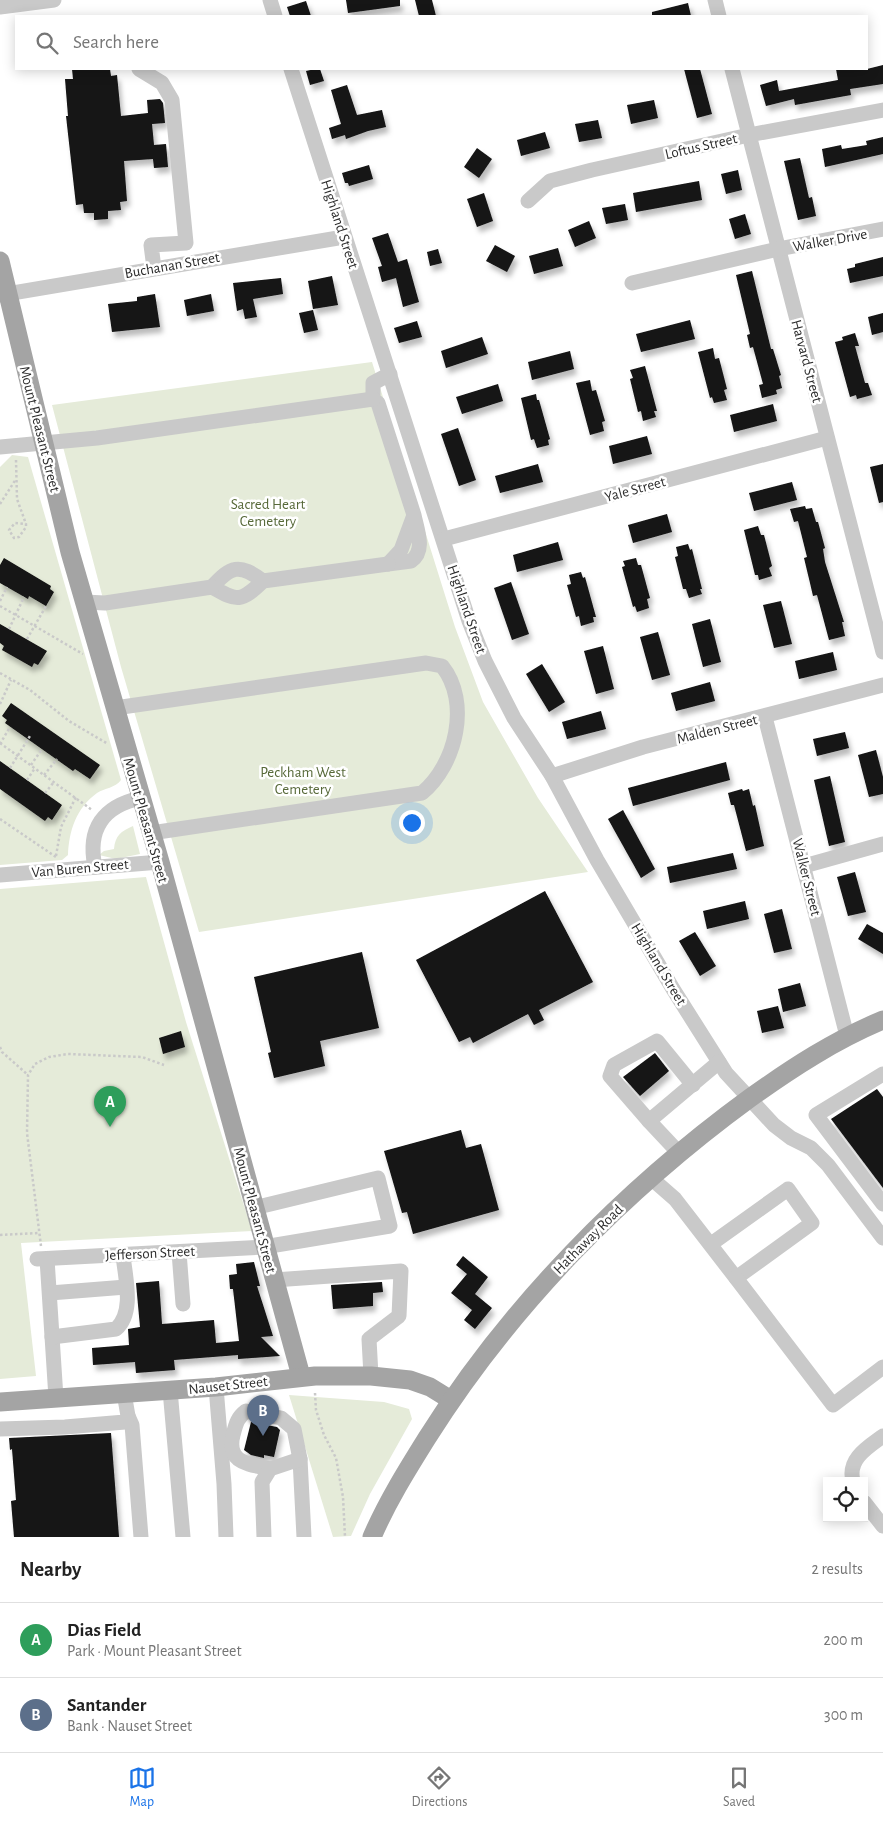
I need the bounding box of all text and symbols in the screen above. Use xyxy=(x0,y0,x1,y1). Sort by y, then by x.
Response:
search box xyxy=(15,15,868,70)
icon: search xyxy=(33,29,61,57)
text: Search here xyxy=(73,33,159,52)
street label: Loftus Street xyxy=(664,131,739,162)
street label: Highland Street xyxy=(318,178,361,271)
street label: Walker Drive xyxy=(792,227,869,254)
street label: Buchanan Street xyxy=(123,250,221,281)
street label: Harvard Street xyxy=(788,318,825,404)
street label: Mount Pleasant Street xyxy=(17,365,62,494)
street label: Yale Street xyxy=(603,474,667,505)
park label: Sacred Heart Cemetery xyxy=(231,497,306,529)
street label: Highland Street xyxy=(444,563,489,656)
street label: Malden Street xyxy=(675,712,759,747)
street label: Mount Pleasant Street xyxy=(120,756,171,885)
park label: Peckham West Cemetery xyxy=(260,765,346,797)
your location xyxy=(399,810,425,836)
street label: Walker Street xyxy=(790,837,823,918)
street label: Van Buren Street xyxy=(31,857,129,880)
street label: Highland Street xyxy=(628,921,689,1008)
pin: A xyxy=(94,1086,126,1127)
street label: Mount Pleasant Street xyxy=(231,1146,279,1275)
street label: Hathaway Road xyxy=(551,1202,626,1277)
street label: Jefferson Street xyxy=(105,1244,196,1263)
street label: Nauset Street xyxy=(188,1374,269,1397)
pin: B xyxy=(247,1395,279,1436)
map controls xyxy=(823,1477,868,1522)
button: locate xyxy=(823,1477,868,1522)
text: Nearby xyxy=(20,1559,81,1580)
text: 2 results xyxy=(811,1561,863,1577)
text: Dias Field xyxy=(67,1621,141,1640)
text: A xyxy=(31,1632,41,1648)
text: 200 m xyxy=(823,1632,863,1648)
text: Park · Mount Pleasant Street xyxy=(67,1643,242,1659)
text: Santander xyxy=(67,1696,146,1715)
text: B xyxy=(31,1707,41,1723)
text: 300 m xyxy=(824,1707,863,1723)
text: Bank · Nauset Street xyxy=(67,1718,192,1734)
tab: Map xyxy=(128,1764,156,1811)
tab: Directions xyxy=(412,1764,467,1811)
tab: Saved xyxy=(723,1764,755,1811)

